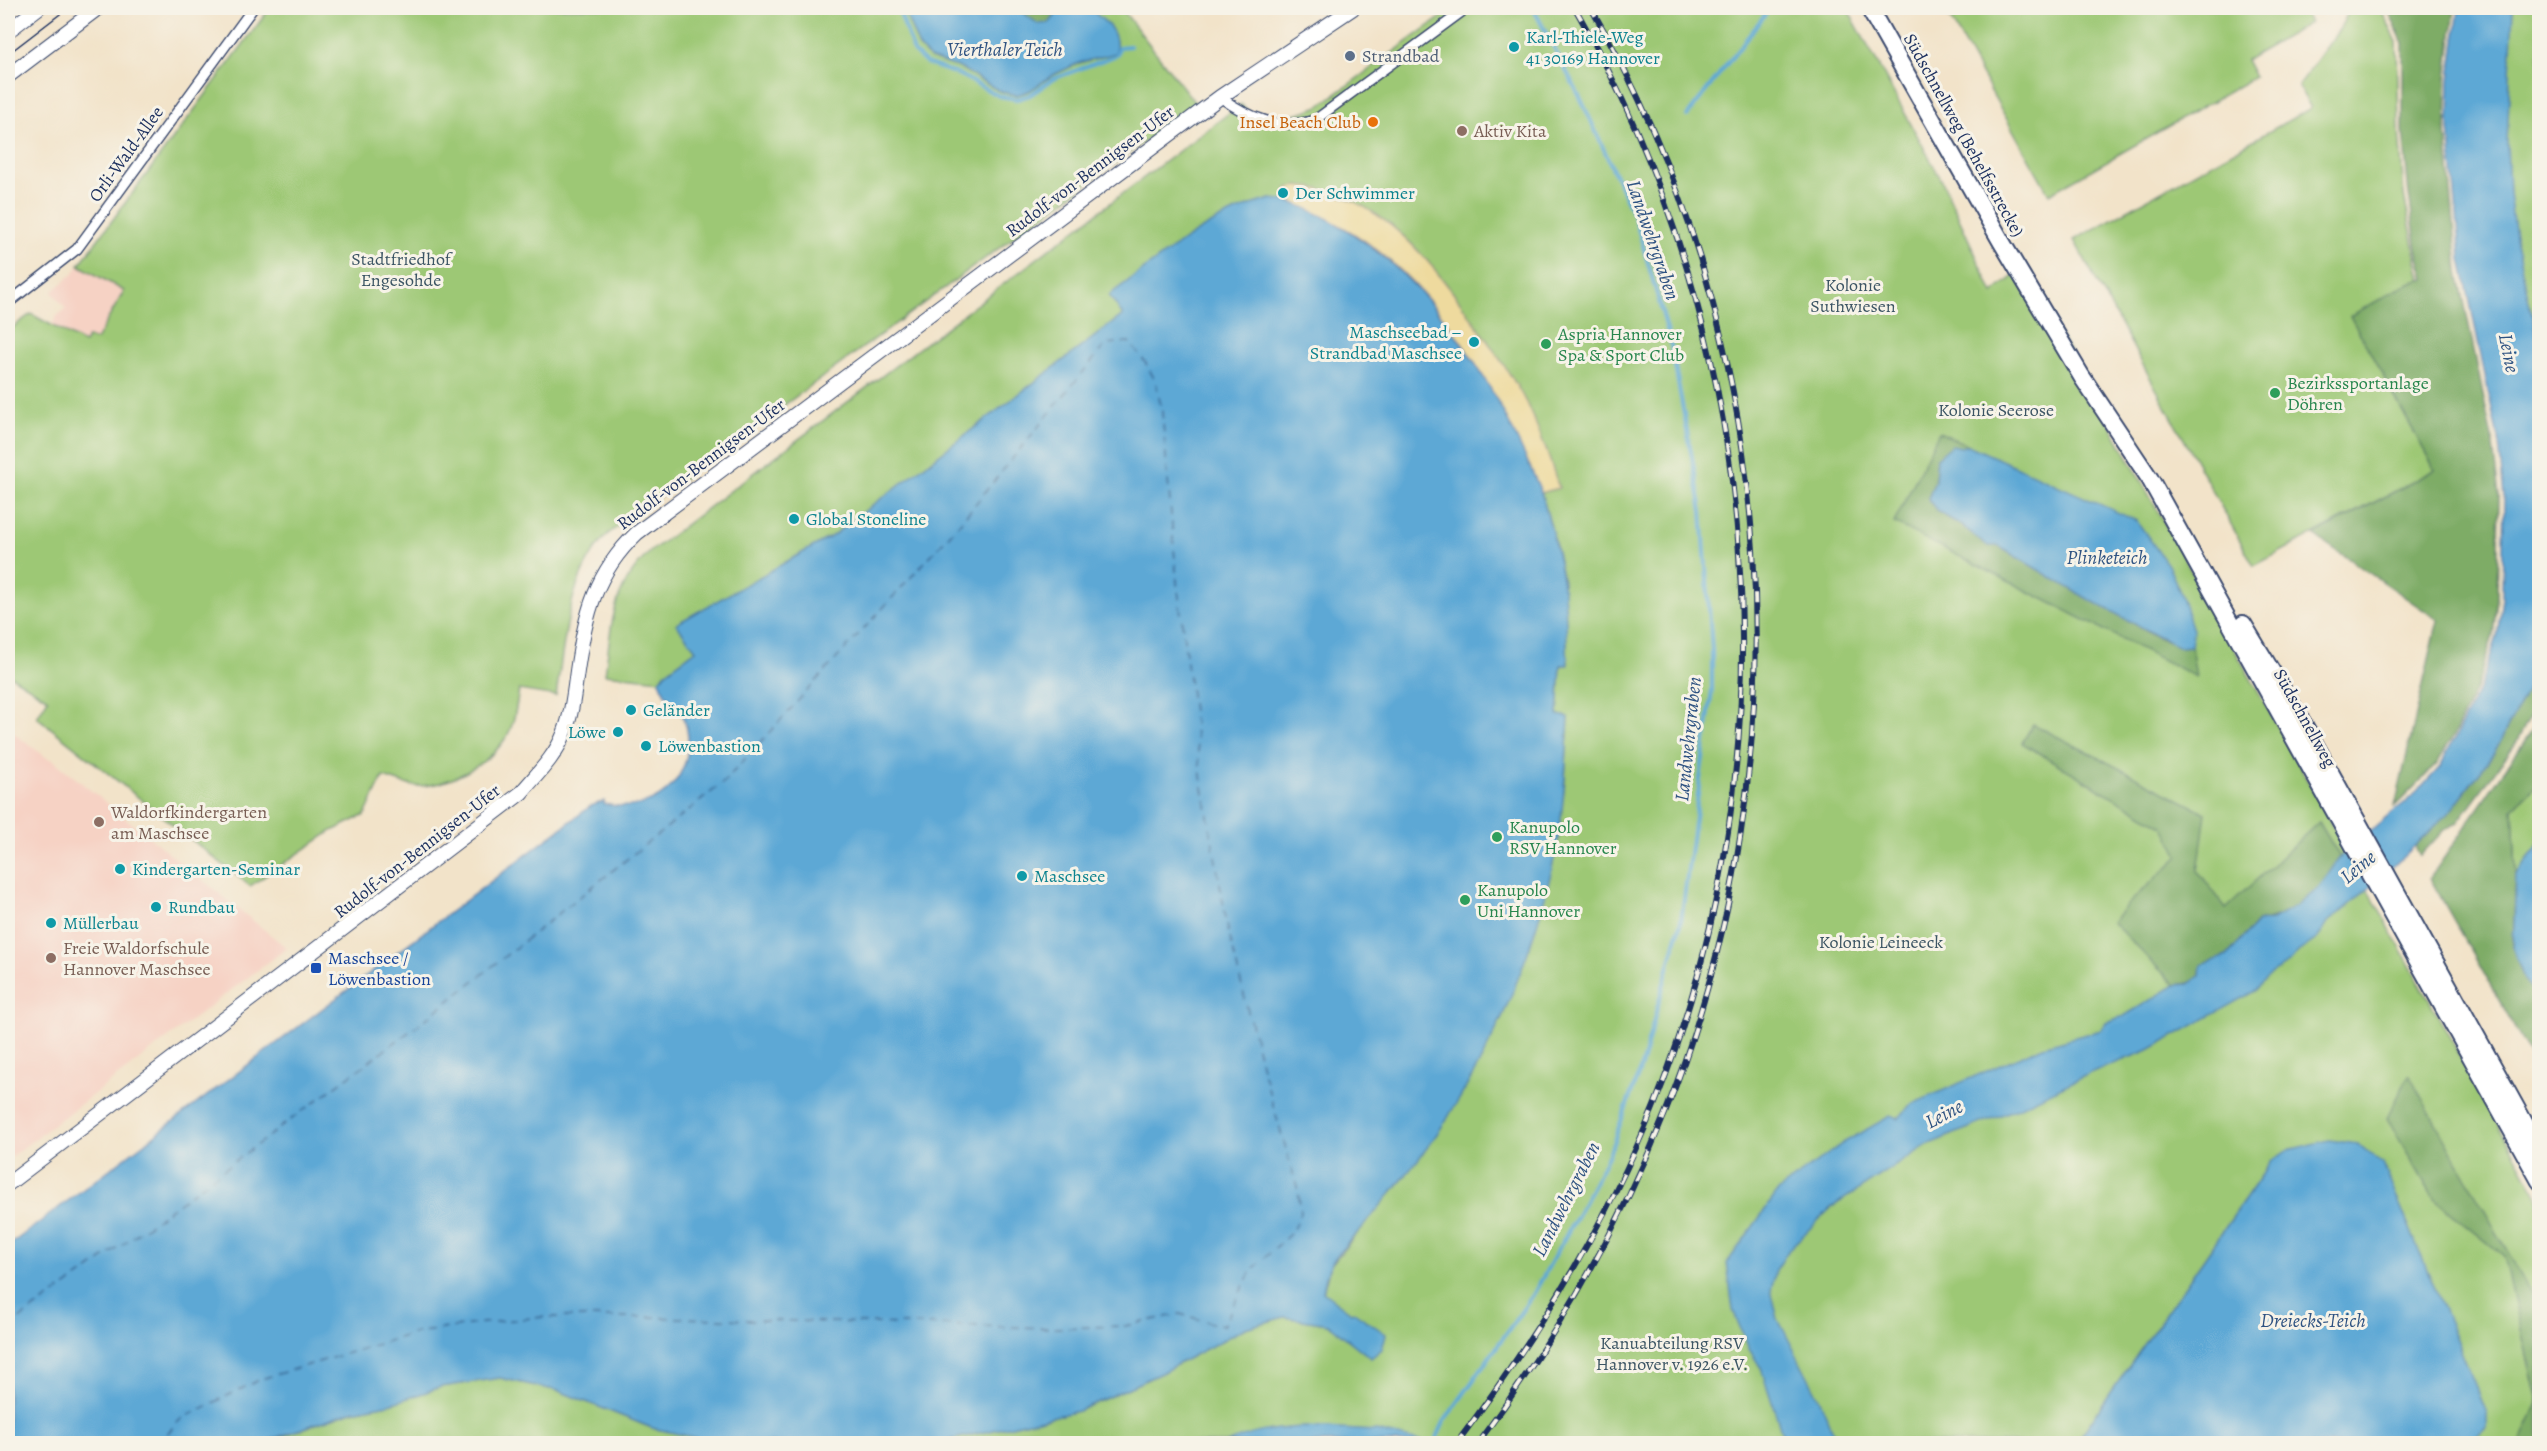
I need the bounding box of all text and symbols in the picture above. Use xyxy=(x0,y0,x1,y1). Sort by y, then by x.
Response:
place label: Karl-Thiele-Weg 41 30169 Hannover xyxy=(1526,25,1660,70)
street label: Südschnellweg (Behelfsstrecke) xyxy=(1898,29,2030,241)
water label: Vierthaler Teich xyxy=(947,36,1063,63)
marker: Karl-Thiele-Weg 41 30169 Hannover xyxy=(1507,40,1521,54)
place label: Strandbad xyxy=(1362,44,1440,68)
marker: Strandbad xyxy=(1343,49,1357,63)
street label: Rudolf-von-Bennigsen-Ufer xyxy=(1001,100,1179,242)
street label: Orli-Wald-Allee xyxy=(83,101,169,207)
place label: Insel Beach Club xyxy=(1239,110,1361,134)
marker: Insel Beach Club xyxy=(1366,115,1380,129)
place label: Aktiv Kita xyxy=(1473,119,1547,143)
marker: Aktiv Kita xyxy=(1455,124,1469,138)
water label: Landwehrgraben xyxy=(1620,176,1686,304)
place label: Der Schwimmer xyxy=(1295,181,1415,205)
marker: Der Schwimmer xyxy=(1276,186,1290,200)
park label: Stadtfriedhof Engesohde xyxy=(351,247,454,292)
park label: Kolonie Suthwiesen xyxy=(1810,273,1896,318)
place label: Maschseebad – Strandbad Maschsee xyxy=(1310,320,1462,365)
place label: Aspria Hannover Spa & Sport Club xyxy=(1557,322,1684,367)
water label: Leine xyxy=(2492,331,2526,375)
marker: Maschseebad – Strandbad Maschsee xyxy=(1467,335,1481,349)
marker: Aspria Hannover Spa & Sport Club xyxy=(1539,337,1553,351)
place label: Bezirkssportanlage Döhren xyxy=(2287,371,2429,416)
marker: Bezirkssportanlage Döhren xyxy=(2268,386,2282,400)
street label: Rudolf-von-Bennigsen-Ufer xyxy=(612,393,790,535)
park label: Kolonie Seerose xyxy=(1938,398,2054,422)
place label: Global Stoneline xyxy=(806,507,926,531)
marker: Global Stoneline xyxy=(787,512,801,526)
water label: Plinketeich xyxy=(2066,544,2148,571)
street label: Südschnellweg xyxy=(2268,664,2342,772)
water label: Landwehrgraben xyxy=(1668,675,1708,803)
place label: Geländer xyxy=(643,698,710,722)
marker: Geländer xyxy=(624,703,638,717)
place label: Löwe xyxy=(568,720,606,744)
marker: Löwe xyxy=(611,725,625,739)
place label: Löwenbastion xyxy=(658,734,761,758)
marker: Löwenbastion xyxy=(639,739,653,753)
street label: Rudolf-von-Bennigsen-Ufer xyxy=(329,778,505,924)
place label: Waldorfkindergarten am Maschsee xyxy=(110,800,267,845)
marker: Waldorfkindergarten am Maschsee xyxy=(92,815,106,829)
place label: Kanupolo RSV Hannover xyxy=(1509,815,1617,860)
marker: Kanupolo RSV Hannover xyxy=(1490,830,1504,844)
water label: Leine xyxy=(2334,844,2382,890)
place label: Kindergarten-Seminar xyxy=(132,857,300,881)
marker: Kindergarten-Seminar xyxy=(113,862,127,876)
place label: Maschsee xyxy=(1034,864,1105,888)
marker: Maschsee xyxy=(1015,869,1029,883)
place label: Kanupolo Uni Hannover xyxy=(1477,878,1580,923)
marker: Kanupolo Uni Hannover xyxy=(1458,893,1472,907)
place label: Rundbau xyxy=(168,895,235,919)
marker: Rundbau xyxy=(149,900,163,914)
place label: Müllerbau xyxy=(63,911,139,935)
marker: Müllerbau xyxy=(44,916,58,930)
park label: Kolonie Leineeck xyxy=(1819,930,1943,954)
place label: Freie Waldorfschule Hannover Maschsee xyxy=(63,936,211,981)
place label: Maschsee / Löwenbastion xyxy=(328,946,431,991)
marker: Freie Waldorfschule Hannover Maschsee xyxy=(44,951,58,965)
marker: Maschsee / Löwenbastion xyxy=(309,961,323,975)
water label: Leine xyxy=(1920,1093,1968,1135)
water label: Landwehrgraben xyxy=(1525,1137,1607,1261)
water label: Dreiecks-Teich xyxy=(2260,1307,2366,1334)
park label: Kanuabteilung RSV Hannover v. 1926 e.V. xyxy=(1596,1331,1748,1376)

